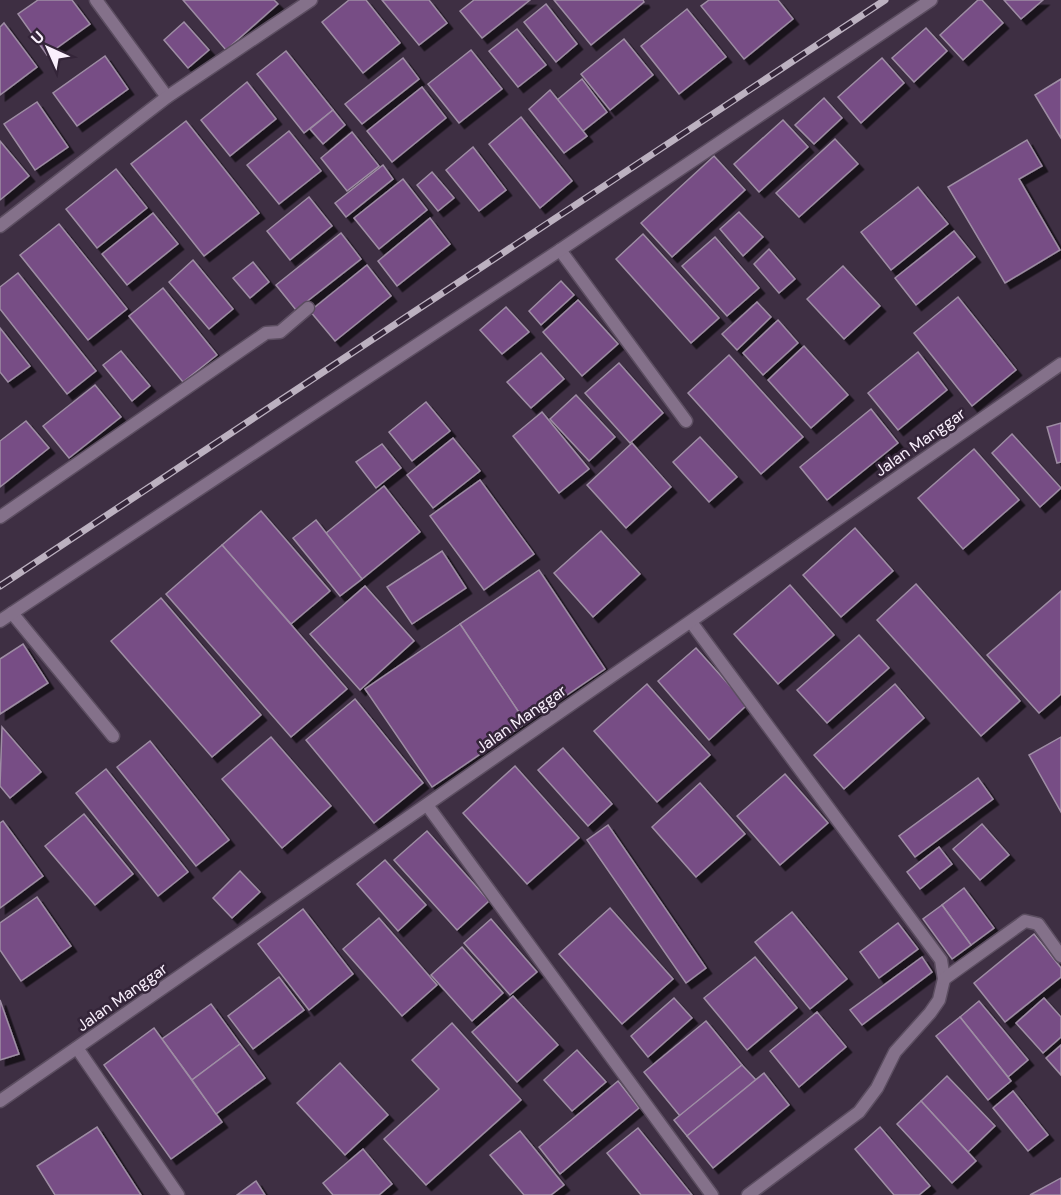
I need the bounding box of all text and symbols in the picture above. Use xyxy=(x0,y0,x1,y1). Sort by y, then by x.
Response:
north arrow xyxy=(18,18,78,78)
text: U xyxy=(26,26,49,49)
street label: Jalan Manggar xyxy=(870,403,970,481)
street label: Jalan Manggar xyxy=(471,680,571,758)
street label: Jalan Manggar xyxy=(72,958,172,1036)

